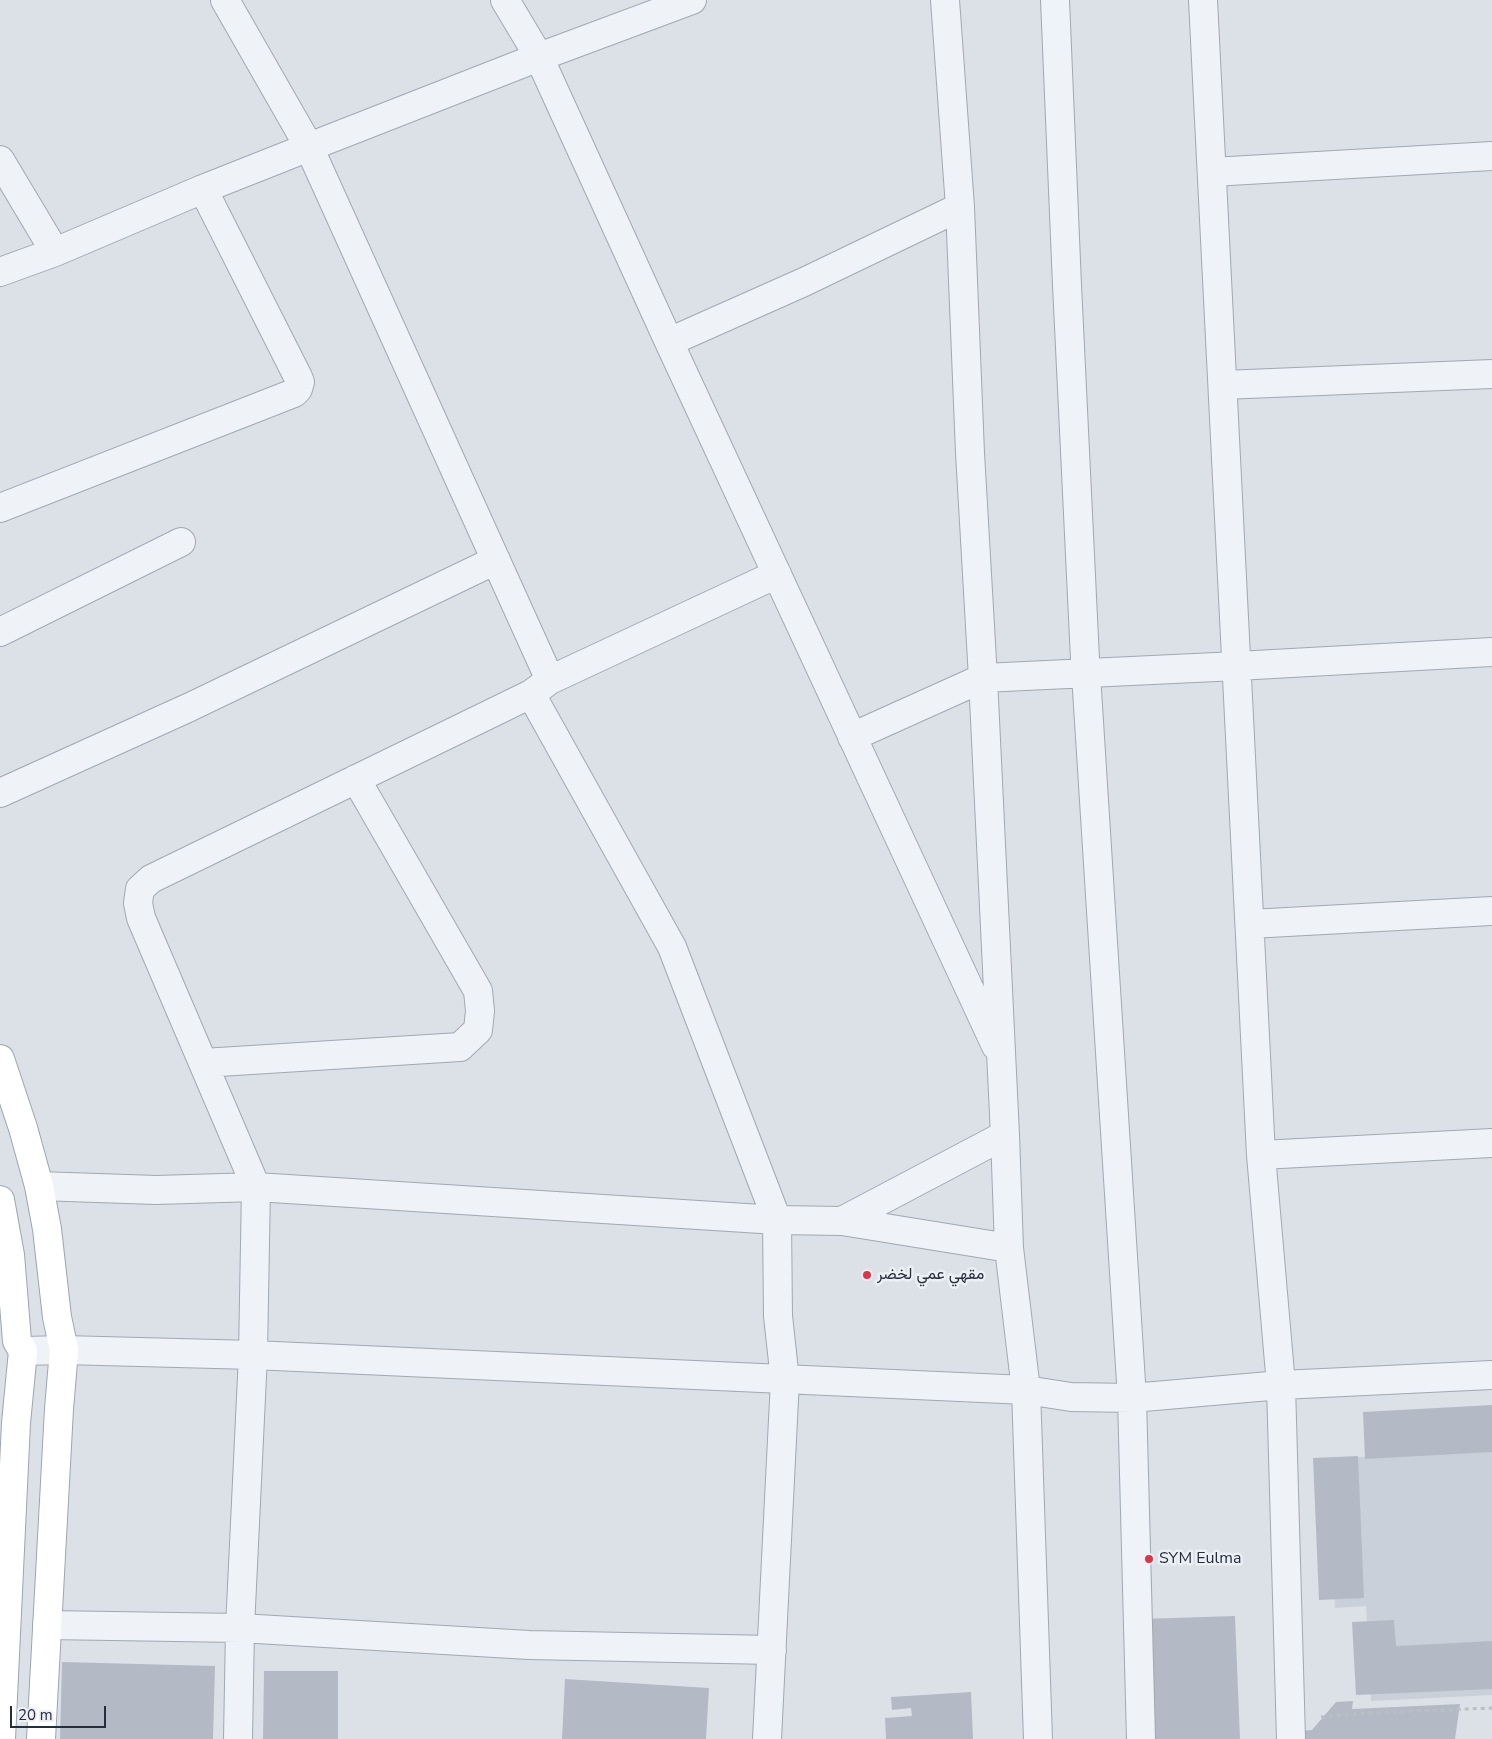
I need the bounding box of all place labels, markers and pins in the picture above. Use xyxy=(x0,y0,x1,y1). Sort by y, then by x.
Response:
place label: مقهي عمي لخضر xyxy=(877,1265,984,1285)
marker: مقهي عمي لخضر xyxy=(861,1269,873,1281)
place label: SYM Eulma xyxy=(1159,1549,1241,1569)
marker: SYM Eulma xyxy=(1143,1553,1155,1565)

